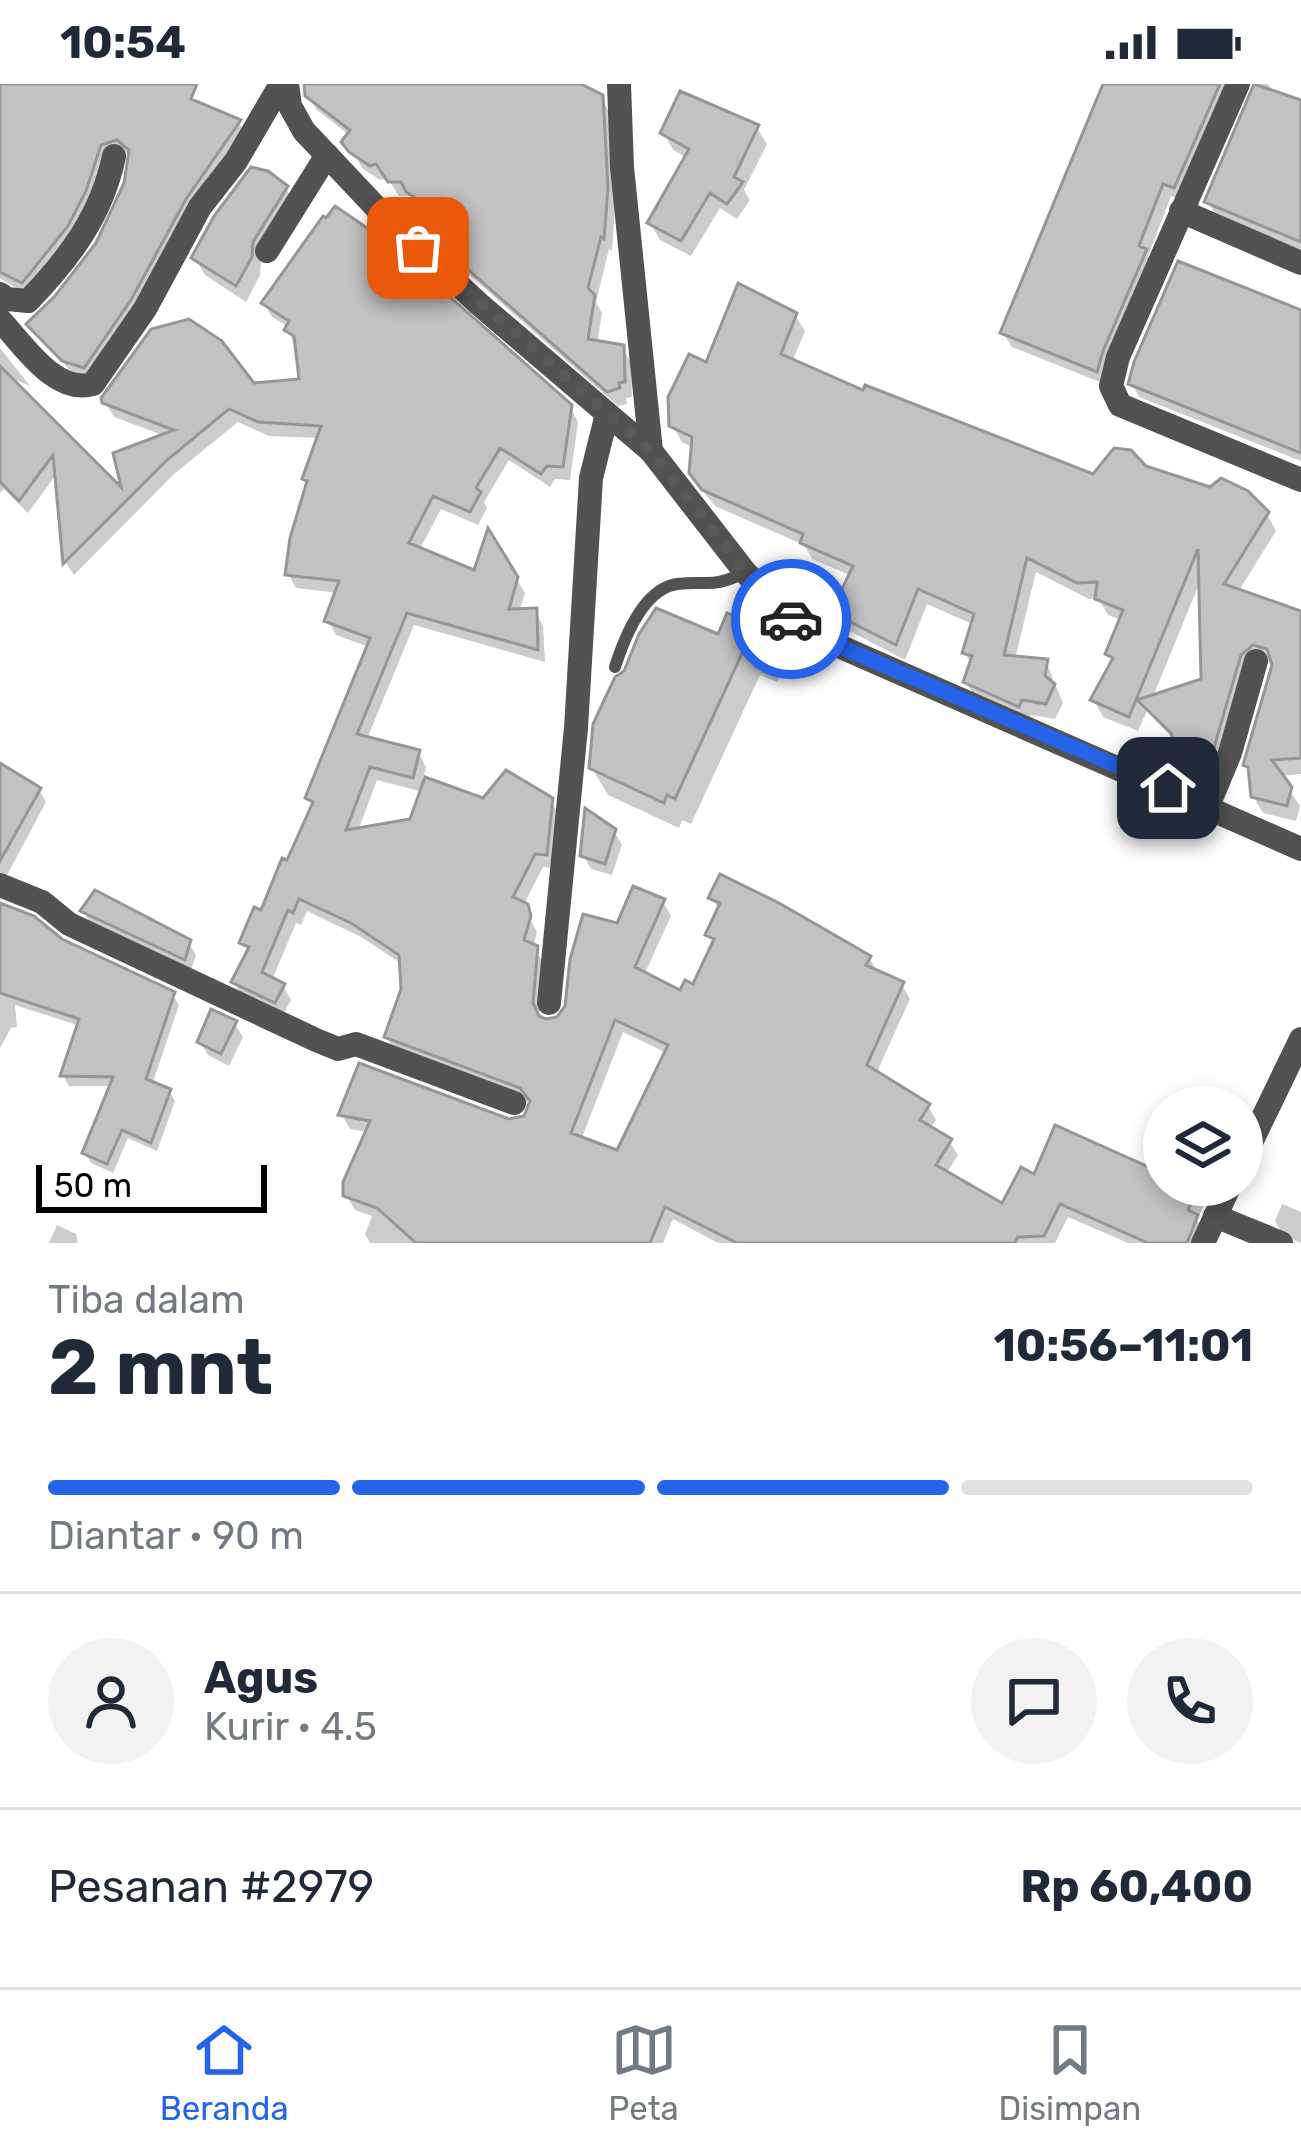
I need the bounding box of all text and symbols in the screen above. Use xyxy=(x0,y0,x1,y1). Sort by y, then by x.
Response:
text: 10:54 xyxy=(60,16,186,69)
pin xyxy=(367,197,469,299)
icon: bag xyxy=(385,215,451,281)
courier xyxy=(731,559,851,679)
icon: car xyxy=(758,586,824,652)
pin xyxy=(1117,737,1219,839)
icon: home xyxy=(1135,755,1201,821)
map controls xyxy=(1143,1086,1263,1206)
button: layers xyxy=(1143,1086,1263,1206)
scale bar xyxy=(36,1159,267,1212)
text: 50 m xyxy=(54,1166,132,1205)
text: Tiba dalam xyxy=(48,1277,245,1323)
text: 10:56–11:01 xyxy=(993,1319,1253,1372)
text: 2 mnt xyxy=(48,1321,273,1414)
text: Diantar · 90 m xyxy=(48,1513,304,1559)
button: person xyxy=(48,1638,174,1764)
button: chat xyxy=(971,1638,1097,1764)
button: phone xyxy=(1127,1638,1253,1764)
text: Agus xyxy=(204,1651,318,1704)
text: Kurir · 4.5 xyxy=(204,1704,377,1750)
text: Pesanan #2979 xyxy=(48,1860,374,1913)
text: Rp 60,400 xyxy=(1020,1860,1253,1913)
tab: Beranda xyxy=(160,2017,289,2128)
tab: Peta xyxy=(608,2017,679,2128)
tab: Disimpan xyxy=(998,2017,1141,2128)

